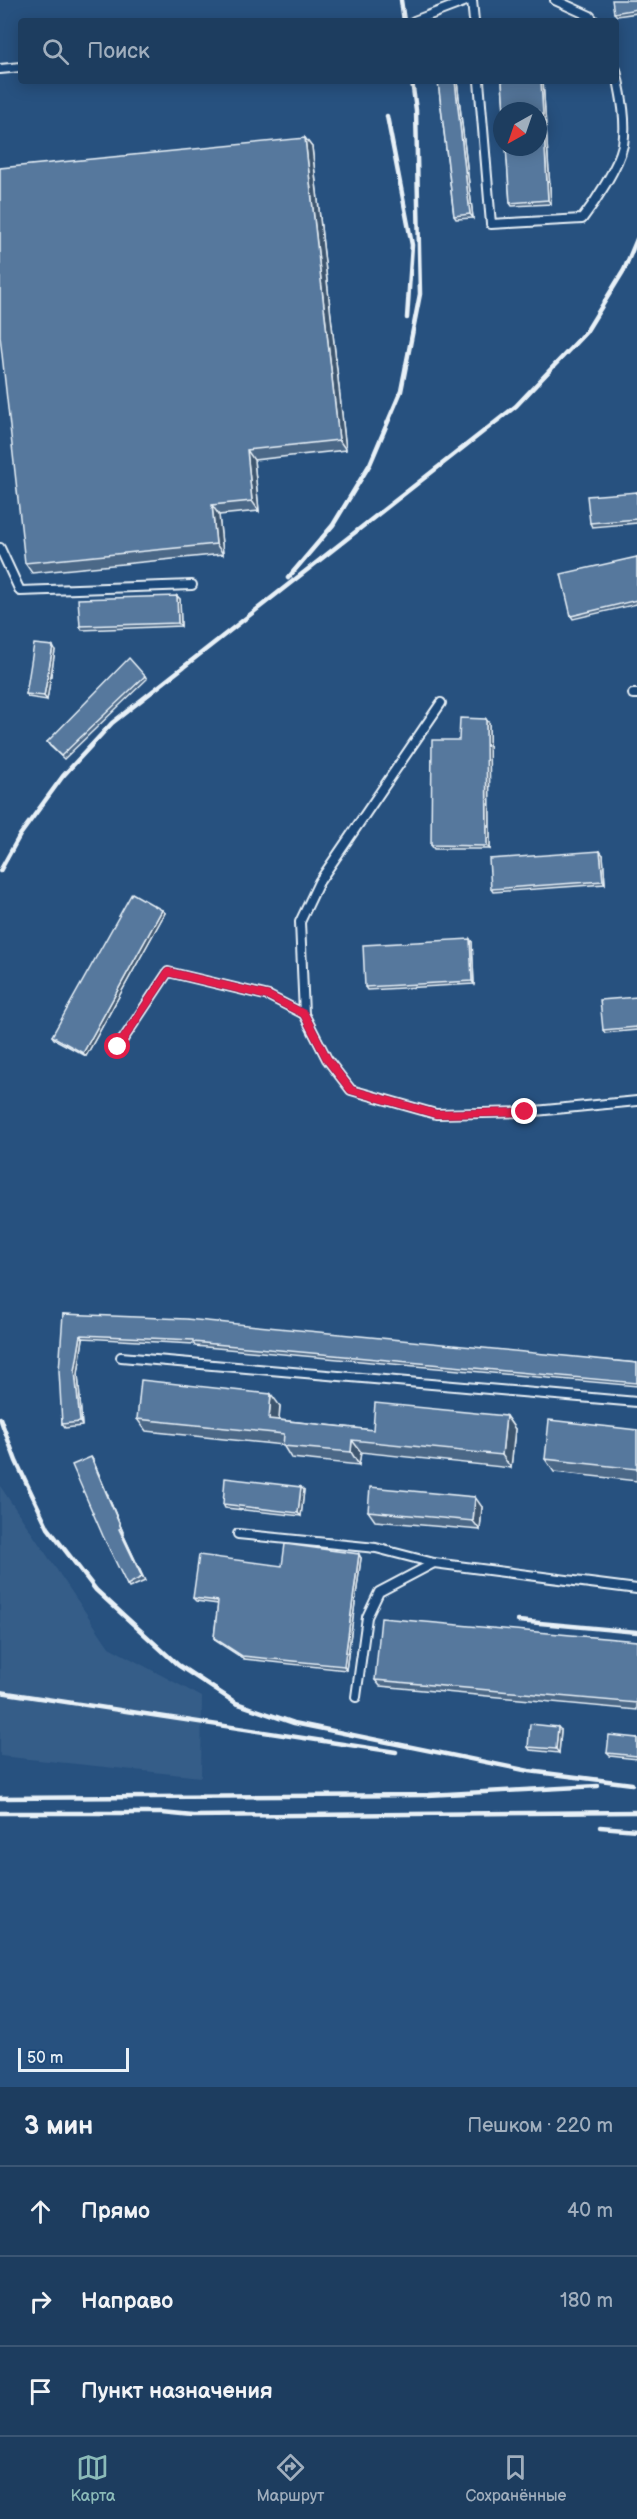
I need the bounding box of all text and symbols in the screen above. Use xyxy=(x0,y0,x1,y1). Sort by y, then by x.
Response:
search box xyxy=(18,18,619,84)
icon: search xyxy=(39,35,72,68)
text: Поиск xyxy=(87,38,150,65)
north arrow xyxy=(493,102,547,156)
route start xyxy=(104,1033,130,1059)
route end xyxy=(511,1098,537,1124)
scale bar xyxy=(18,2045,129,2072)
text: 50 m xyxy=(27,2049,63,2068)
text: 3 мин xyxy=(24,2111,93,2142)
text: Пешком · 220 m xyxy=(467,2114,613,2138)
icon: ahead xyxy=(24,2195,57,2228)
text: Прямо xyxy=(81,2198,150,2225)
text: 40 m xyxy=(567,2199,613,2223)
icon: right xyxy=(24,2285,57,2318)
text: Направо xyxy=(81,2288,173,2315)
text: 180 m xyxy=(560,2289,613,2313)
icon: arrive xyxy=(24,2375,57,2408)
text: Пункт назначения xyxy=(81,2378,273,2405)
tab: Карта xyxy=(70,2451,116,2506)
tab: Маршрут xyxy=(256,2451,324,2506)
tab: Сохранённые xyxy=(465,2451,567,2506)

